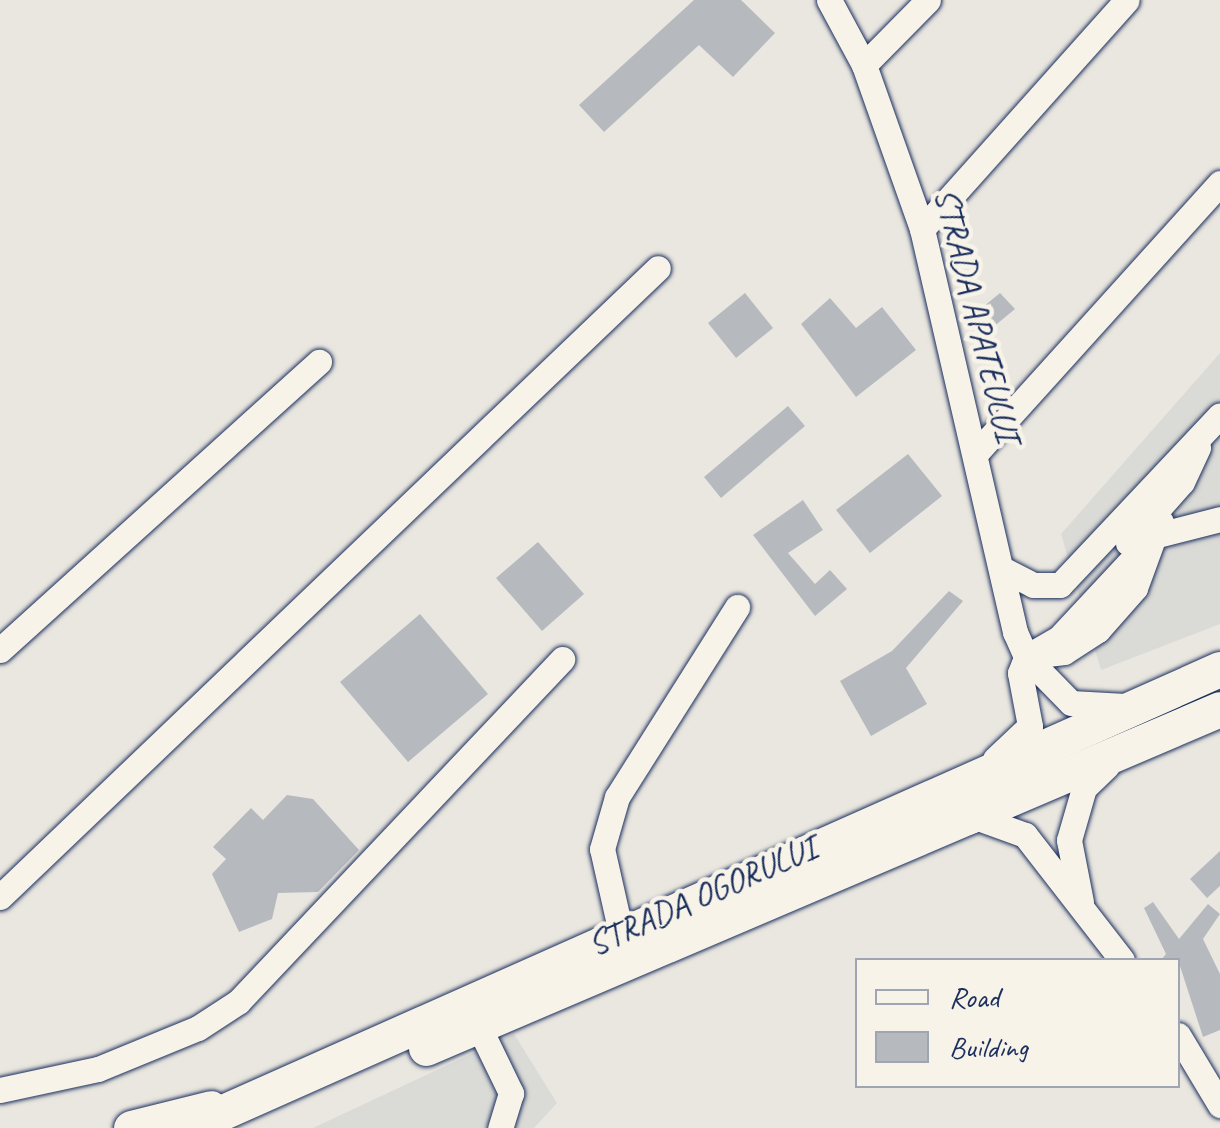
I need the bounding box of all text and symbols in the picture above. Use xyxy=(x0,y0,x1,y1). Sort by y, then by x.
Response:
street label: STRADA APATEULUI xyxy=(925,184,1029,446)
street label: STRADA OGORULUI xyxy=(582,827,822,965)
legend xyxy=(855,958,1180,1088)
text: Road xyxy=(949,978,999,1016)
text: Building xyxy=(949,1028,1028,1066)

